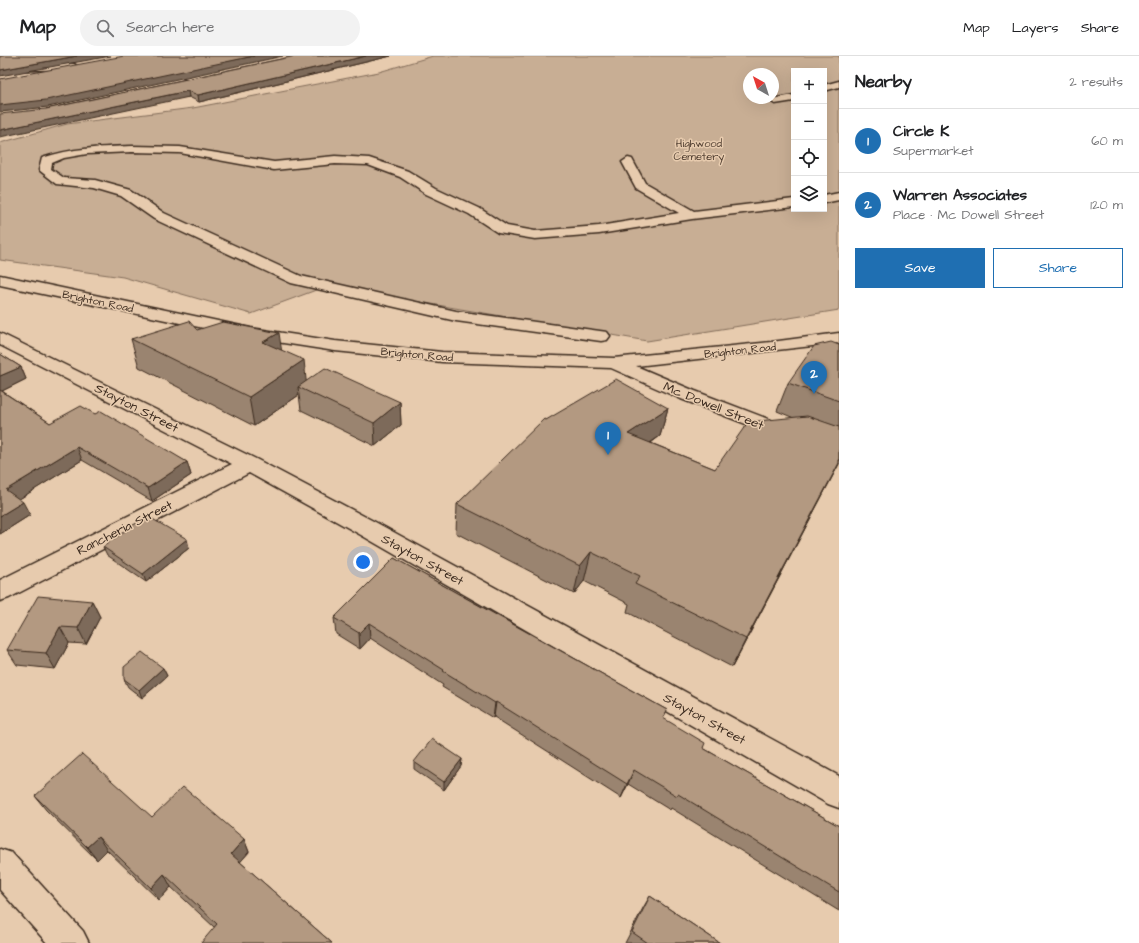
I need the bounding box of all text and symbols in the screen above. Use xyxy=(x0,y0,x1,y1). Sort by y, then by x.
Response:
search box xyxy=(80,10,360,46)
text: Map xyxy=(20,14,56,41)
icon: search xyxy=(94,17,116,39)
text: Search here xyxy=(126,17,215,38)
text: Map xyxy=(963,18,990,38)
text: Layers xyxy=(1012,18,1059,38)
text: Share xyxy=(1081,18,1119,38)
north arrow xyxy=(743,68,779,104)
map controls xyxy=(791,68,827,212)
button: + xyxy=(791,68,827,104)
text: Nearby xyxy=(855,70,912,94)
text: 2 results xyxy=(1069,73,1123,91)
button: − xyxy=(791,104,827,140)
text: Circle K xyxy=(893,121,949,142)
text: 1 xyxy=(867,132,869,150)
text: 60 m xyxy=(1091,132,1123,150)
park label: Highwood Cemetery xyxy=(674,136,724,165)
button: locate xyxy=(791,140,827,176)
text: Supermarket xyxy=(893,142,974,160)
button: layers xyxy=(791,176,827,212)
text: Warren Associates xyxy=(893,185,1027,206)
text: 2 xyxy=(864,196,872,214)
text: 120 m xyxy=(1090,196,1123,214)
text: Place · Mc Dowell Street xyxy=(893,206,1044,224)
button: Save xyxy=(855,248,985,288)
button: Share xyxy=(993,248,1123,288)
street label: Brighton Road xyxy=(61,287,135,317)
street label: Brighton Road xyxy=(703,339,777,363)
street label: Brighton Road xyxy=(380,344,454,366)
pin: 2 xyxy=(801,361,827,394)
street label: Mc Dowell Street xyxy=(661,378,767,435)
street label: Stayton Street xyxy=(91,379,182,438)
pin: 1 xyxy=(595,422,621,455)
street label: Rancheria Street xyxy=(74,496,176,560)
street label: Stayton Street xyxy=(378,530,468,591)
your location xyxy=(353,552,373,572)
street label: Stayton Street xyxy=(660,689,750,750)

